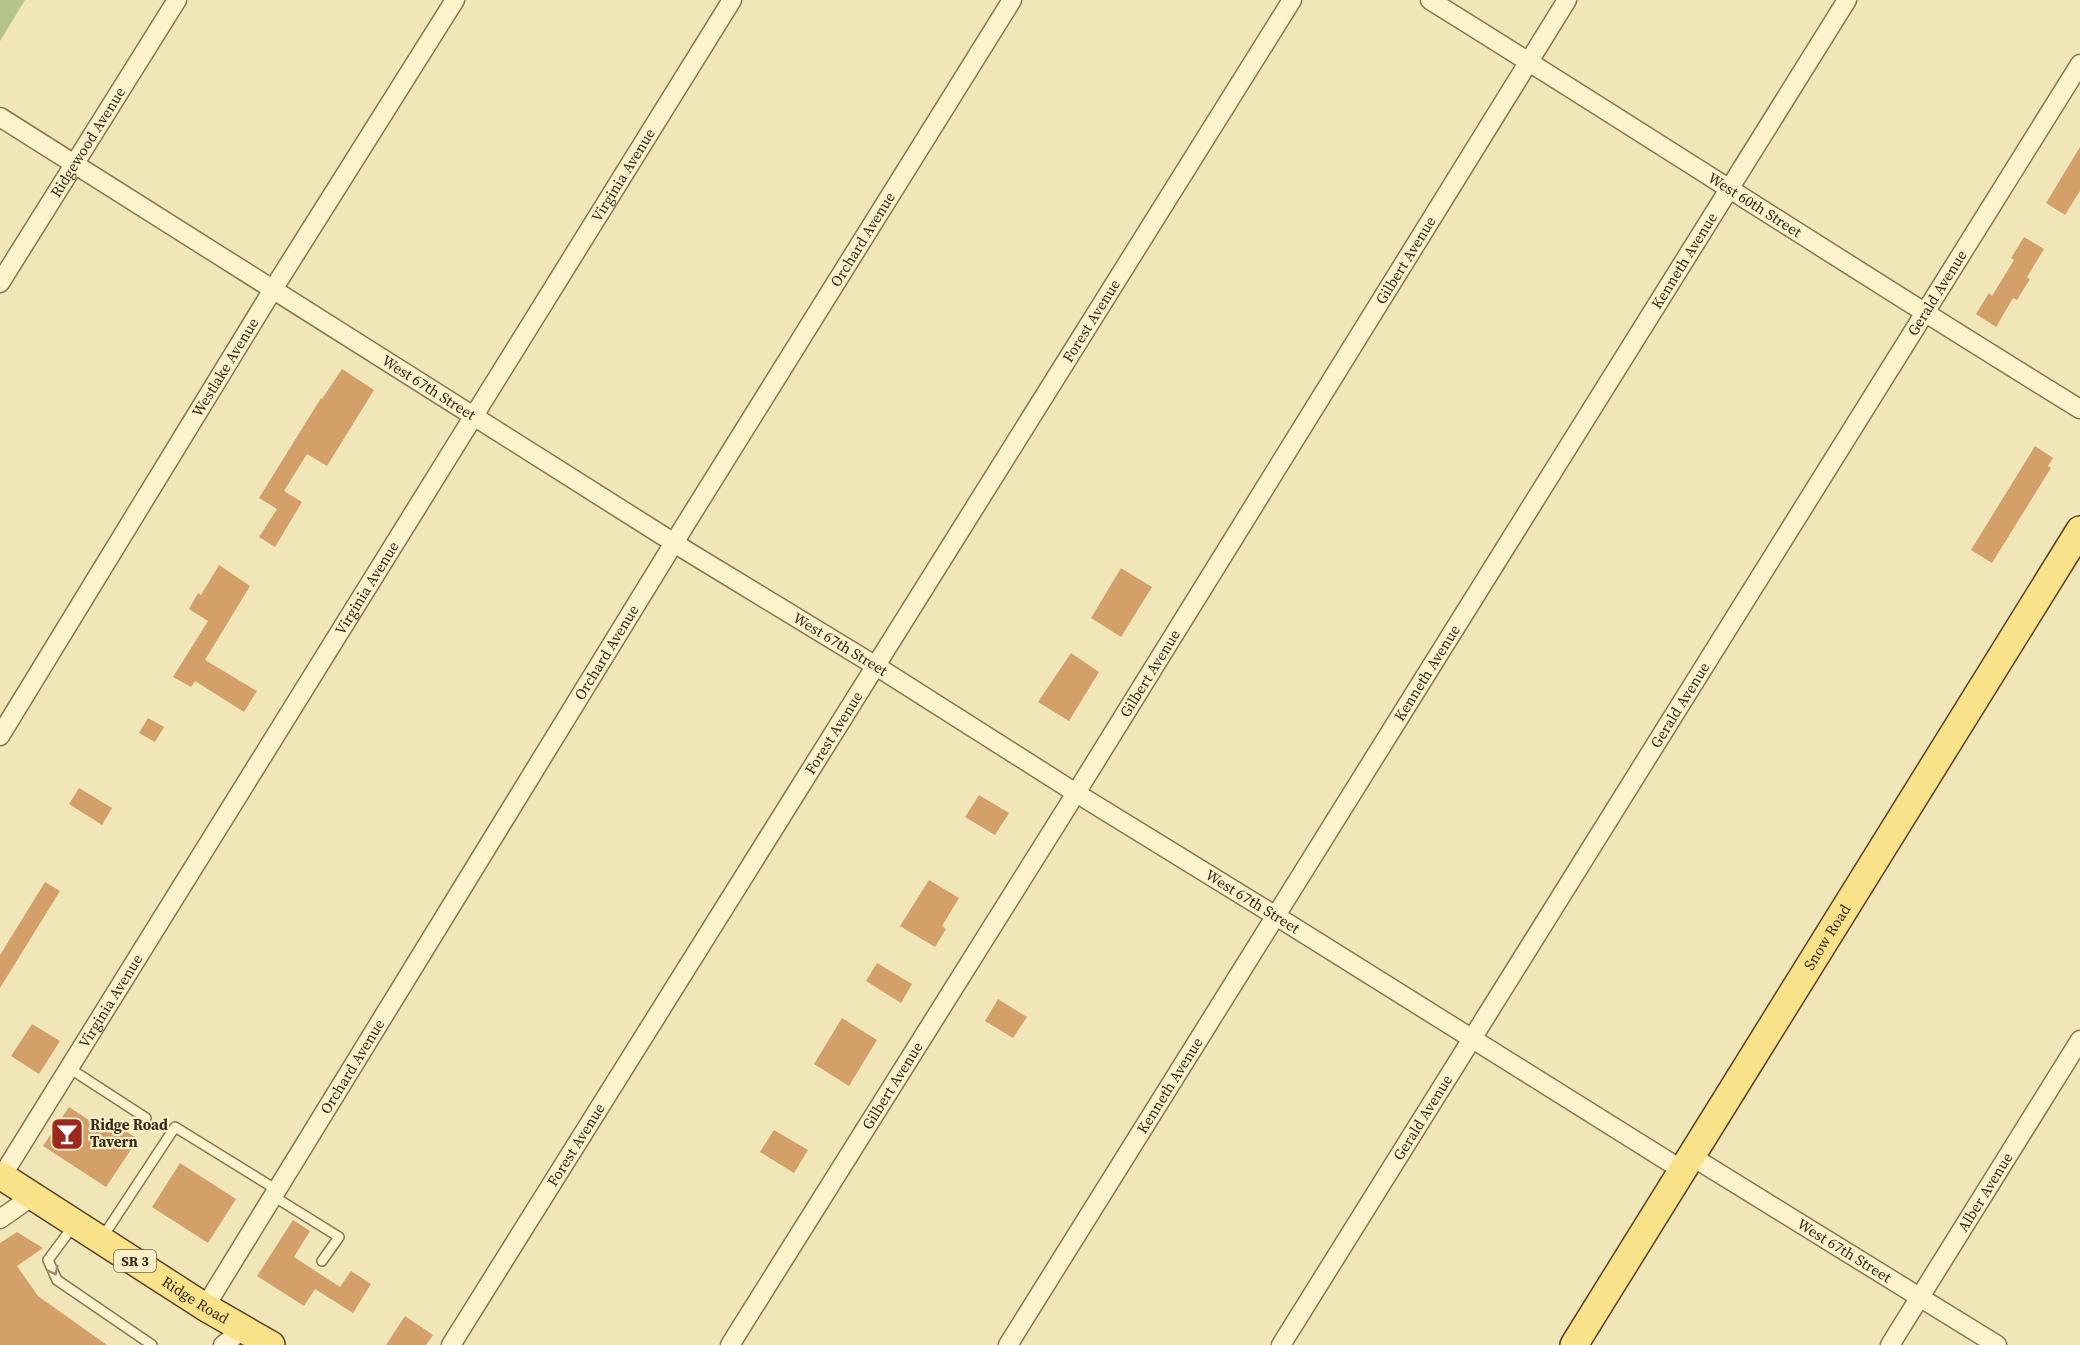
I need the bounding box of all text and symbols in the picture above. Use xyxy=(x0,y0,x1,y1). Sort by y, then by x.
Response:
street label: Ridgewood Avenue xyxy=(45,82,130,201)
street label: Virginia Avenue xyxy=(586,124,660,226)
street label: West 60th Street xyxy=(1704,167,1806,242)
street label: Orchard Avenue xyxy=(825,187,900,291)
street label: Kenneth Avenue xyxy=(1646,208,1722,313)
street label: Gilbert Avenue xyxy=(1370,212,1441,308)
street label: Gerald Avenue xyxy=(1902,245,1972,340)
street label: Forest Avenue xyxy=(1057,275,1125,366)
street label: Westlake Avenue xyxy=(187,313,263,421)
street label: West 67th Street xyxy=(378,350,480,425)
street label: Virginia Avenue xyxy=(329,537,404,639)
street label: Orchard Avenue xyxy=(569,600,644,704)
street label: West 67th Street xyxy=(789,607,892,681)
street label: Kenneth Avenue xyxy=(1389,620,1465,725)
street label: Gilbert Avenue xyxy=(1114,625,1185,721)
street label: Gerald Avenue xyxy=(1645,658,1715,752)
street label: Forest Avenue xyxy=(799,687,867,778)
street label: West 67th Street xyxy=(1202,864,1304,938)
street label: Snow Road xyxy=(1798,900,1855,974)
street label: Virginia Avenue xyxy=(73,950,147,1052)
street label: Orchard Avenue xyxy=(315,1015,389,1118)
street label: Kenneth Avenue xyxy=(1132,1033,1208,1137)
street label: Gilbert Avenue xyxy=(857,1037,928,1133)
street label: Gerald Avenue xyxy=(1388,1070,1457,1164)
street label: Forest Avenue xyxy=(542,1099,610,1190)
place label: Ridge Road Tavern xyxy=(90,1114,168,1152)
bar icon: Ridge Road Tavern xyxy=(49,1116,85,1152)
street label: Alber Avenue xyxy=(1952,1148,2018,1236)
street label: West 67th Street xyxy=(1793,1213,1896,1287)
road number: SR 3 xyxy=(114,1250,156,1272)
one-way arrow xyxy=(47,1265,58,1276)
street label: Ridge Road xyxy=(158,1271,233,1329)

